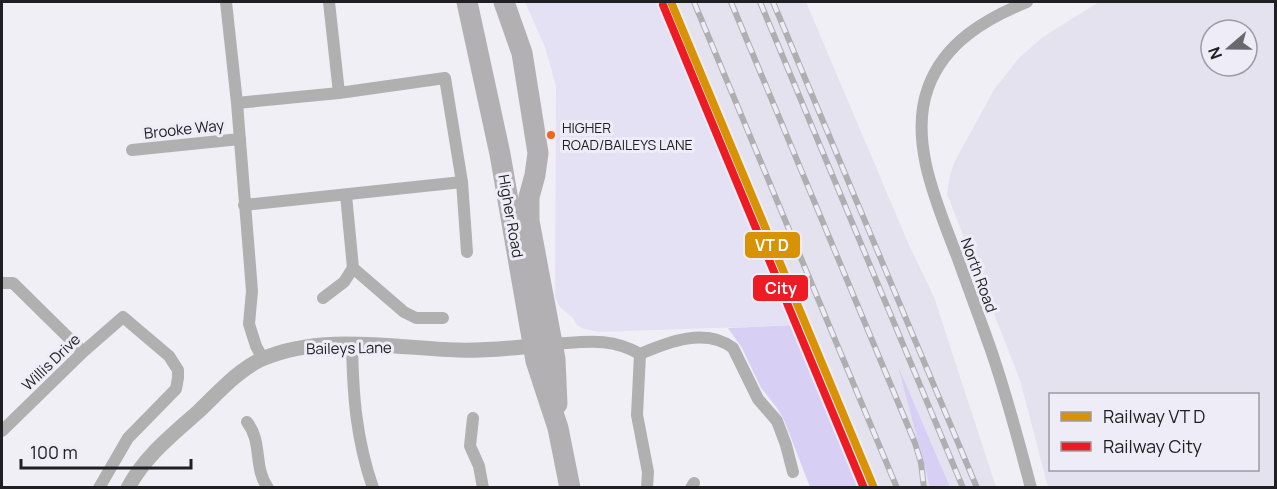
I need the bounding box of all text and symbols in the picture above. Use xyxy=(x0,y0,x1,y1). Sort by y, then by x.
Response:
north arrow xyxy=(1199,18,1259,78)
text: N xyxy=(1203,44,1227,62)
street label: Brooke Way xyxy=(143,114,225,144)
place label: HIGHER ROAD/BAILEYS LANE xyxy=(562,118,693,154)
marker: HIGHER ROAD/BAILEYS LANE xyxy=(545,129,557,141)
street label: Higher Road xyxy=(493,173,529,259)
line badge: VT D xyxy=(744,231,801,259)
text: VT D xyxy=(755,234,789,256)
street label: North Road xyxy=(956,235,1002,315)
line badge: City xyxy=(752,274,809,302)
text: City xyxy=(765,277,797,299)
street label: Willis Drive xyxy=(17,329,85,395)
street label: Baileys Lane xyxy=(306,337,392,359)
legend xyxy=(1049,393,1259,471)
text: Railway VT D xyxy=(1103,404,1205,428)
scale bar xyxy=(21,432,190,470)
text: Railway City xyxy=(1103,434,1203,458)
text: 100 m xyxy=(30,440,78,464)

